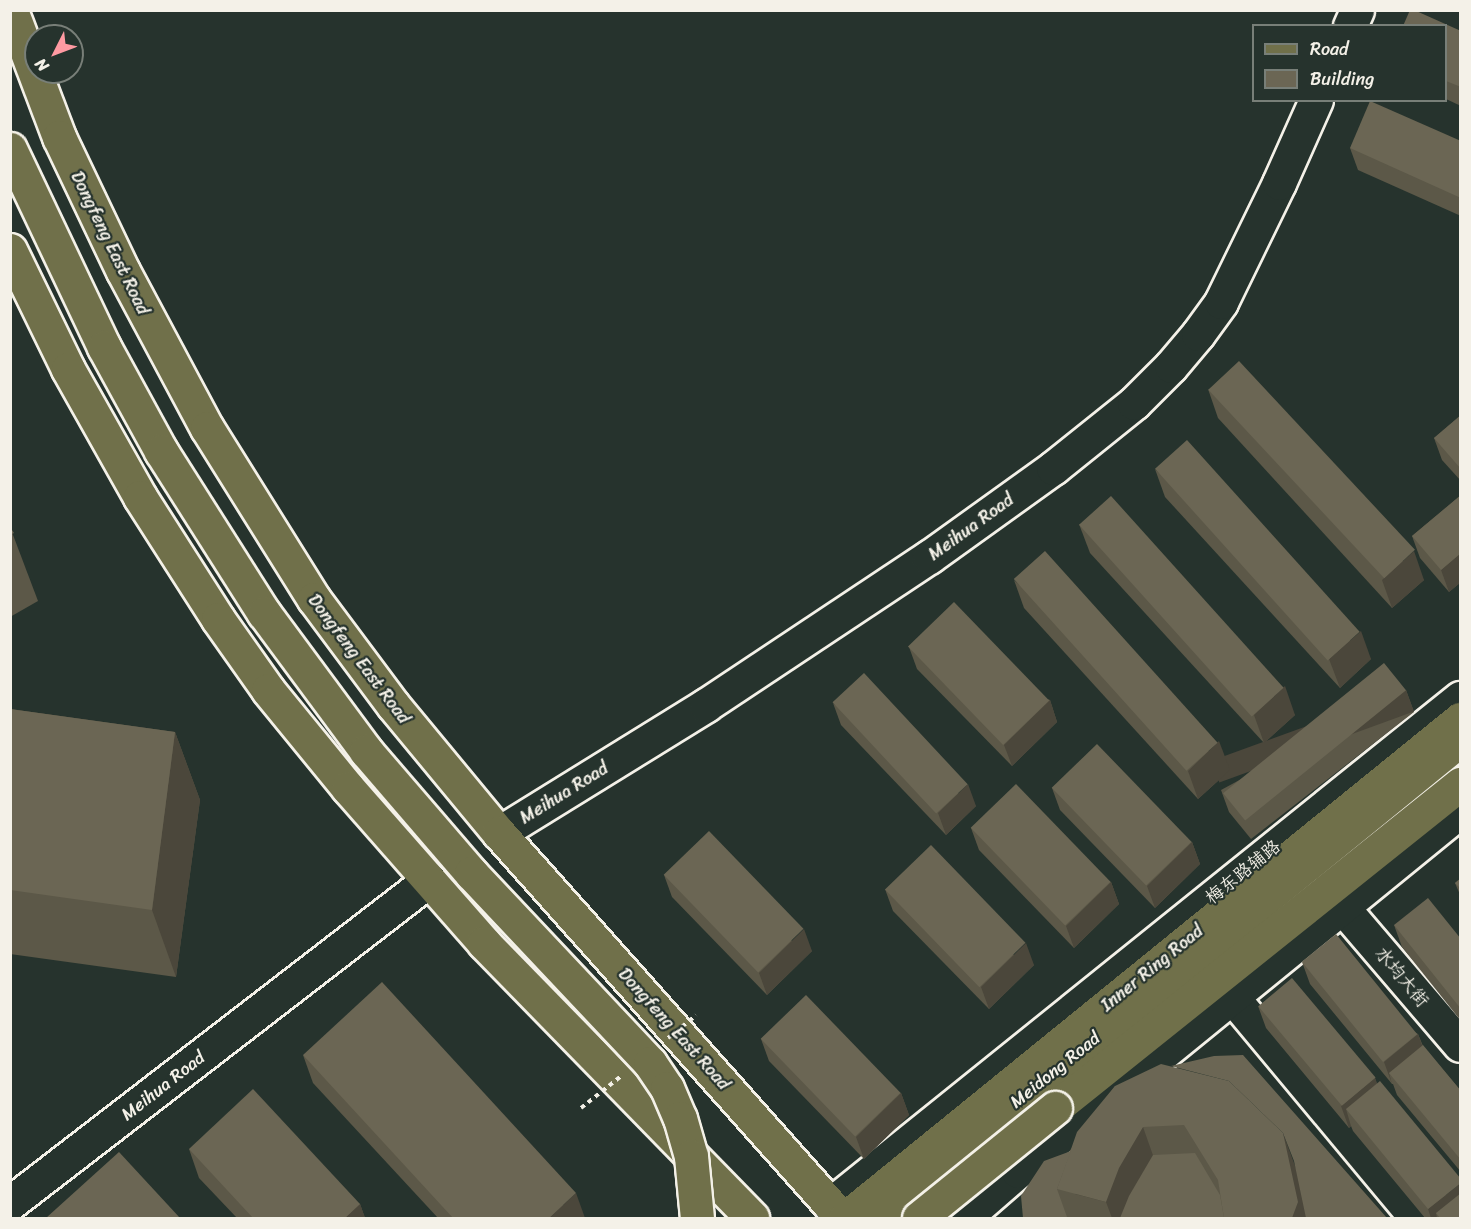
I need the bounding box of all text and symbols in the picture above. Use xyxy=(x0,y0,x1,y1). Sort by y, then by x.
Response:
north arrow xyxy=(24,24,84,84)
legend xyxy=(1252,24,1447,102)
text: Road xyxy=(1310,33,1349,65)
text: N xyxy=(27,51,56,79)
text: Building xyxy=(1310,63,1374,95)
street label: Dongfeng East Road xyxy=(66,167,154,319)
street label: Meihua Road xyxy=(924,489,1018,565)
street label: Dongfeng East Road xyxy=(303,590,415,728)
street label: Meihua Road xyxy=(516,757,612,829)
street label: 梅东路辅路 xyxy=(1201,835,1285,909)
street label: Inner Ring Road xyxy=(1096,920,1208,1016)
street label: 水均大街 xyxy=(1371,942,1433,1012)
street label: Dongfeng East Road xyxy=(613,963,735,1095)
street label: Meidong Road xyxy=(1006,1027,1104,1113)
street label: Meihua Road xyxy=(117,1047,209,1125)

